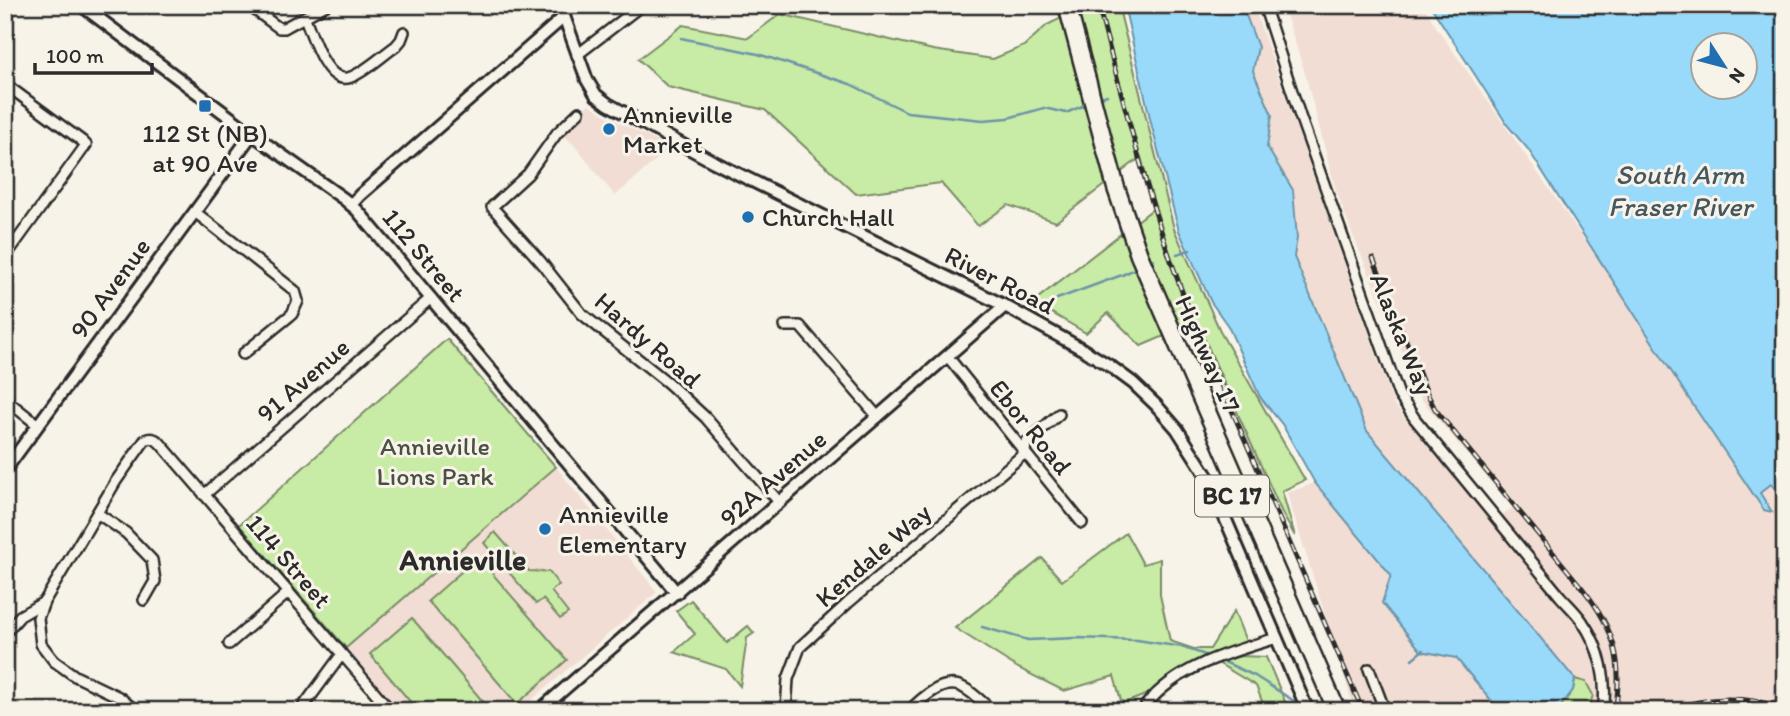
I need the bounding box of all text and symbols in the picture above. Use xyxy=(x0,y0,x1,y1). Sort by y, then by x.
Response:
scale bar xyxy=(35,32,152,76)
north arrow xyxy=(1688,32,1758,102)
text: 100 m xyxy=(46,43,104,68)
text: N xyxy=(1724,64,1750,88)
marker: 112 St (NB) at 90 Ave xyxy=(197,98,213,114)
place label: Annieville Market xyxy=(623,98,733,160)
place label: 112 St (NB) at 90 Ave xyxy=(142,117,268,179)
marker: Annieville Market xyxy=(601,121,617,137)
water label: South Arm Fraser River xyxy=(1608,157,1755,223)
place label: Church Hall xyxy=(762,201,894,233)
street label: 112 Street xyxy=(376,202,473,308)
marker: Church Hall xyxy=(740,209,756,225)
street label: 90 Avenue xyxy=(63,231,157,345)
street label: River Road xyxy=(940,239,1060,321)
street label: Alaska Way xyxy=(1363,268,1441,400)
street label: Hardy Road xyxy=(588,285,708,396)
street label: Highway 17 xyxy=(1168,290,1248,418)
street label: 91 Avenue xyxy=(250,331,356,429)
street label: Ebor Road xyxy=(983,373,1079,481)
street label: 92A Avenue xyxy=(713,423,833,533)
park label: Annieville Lions Park xyxy=(376,430,494,492)
road number: BC 17 xyxy=(1195,476,1269,516)
street label: Kendale Way xyxy=(809,496,937,614)
place label: Annieville Elementary xyxy=(559,498,687,560)
street label: 114 Street xyxy=(239,507,339,615)
marker: Annieville Elementary xyxy=(537,521,553,537)
district label: Annieville xyxy=(399,541,526,578)

